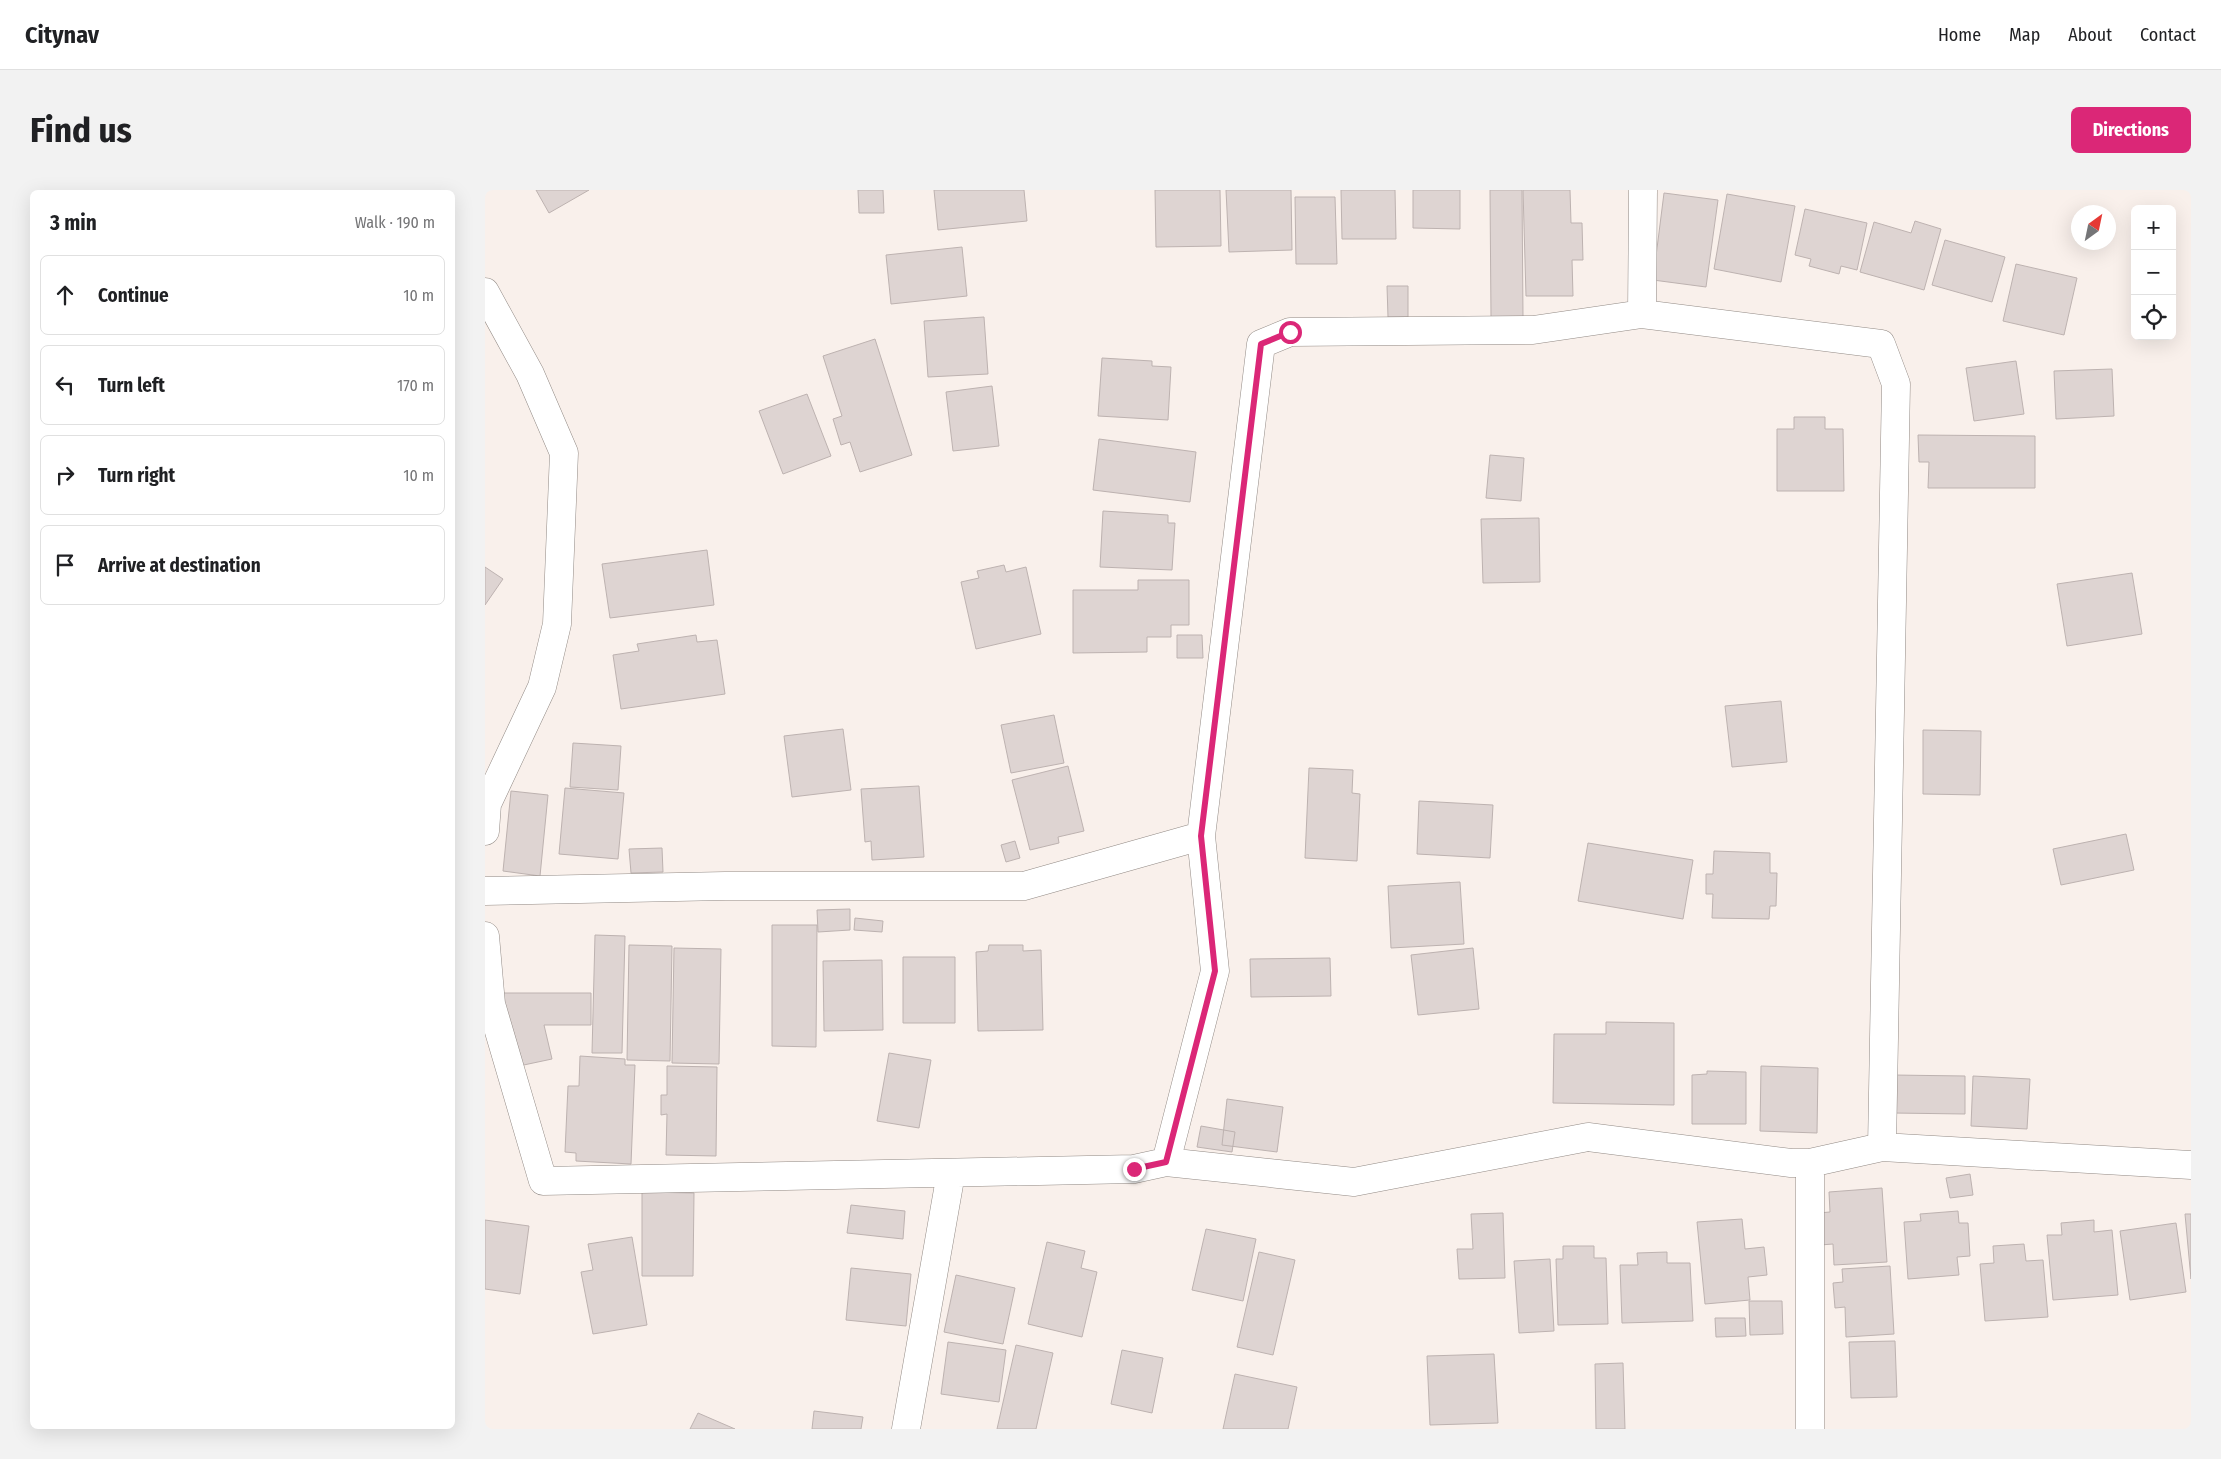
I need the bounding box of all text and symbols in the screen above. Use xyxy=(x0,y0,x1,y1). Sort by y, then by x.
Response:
text: Citynav xyxy=(25,21,99,49)
text: Home xyxy=(1938,24,1981,46)
text: Map xyxy=(2009,24,2040,46)
text: About xyxy=(2068,24,2112,46)
text: Contact xyxy=(2140,24,2196,46)
button: Directions xyxy=(2071,107,2191,153)
text: Find us xyxy=(30,109,132,151)
north arrow xyxy=(2071,205,2116,250)
map controls xyxy=(2131,205,2176,340)
button: + xyxy=(2131,205,2176,250)
text: 3 min xyxy=(50,210,97,236)
text: Walk · 190 m xyxy=(355,213,435,232)
button: − xyxy=(2131,250,2176,295)
icon: ahead xyxy=(51,281,79,309)
text: Continue xyxy=(98,284,169,307)
text: 10 m xyxy=(403,286,434,305)
button: locate xyxy=(2131,295,2176,340)
route start xyxy=(1279,321,1302,344)
icon: left xyxy=(51,371,79,399)
text: Turn left xyxy=(98,374,165,397)
text: 170 m xyxy=(397,376,434,395)
icon: right xyxy=(51,461,79,489)
text: Turn right xyxy=(98,464,175,487)
text: 10 m xyxy=(403,466,434,485)
icon: arrive xyxy=(51,551,79,579)
text: Arrive at destination xyxy=(98,554,261,577)
route end xyxy=(1123,1158,1146,1181)

